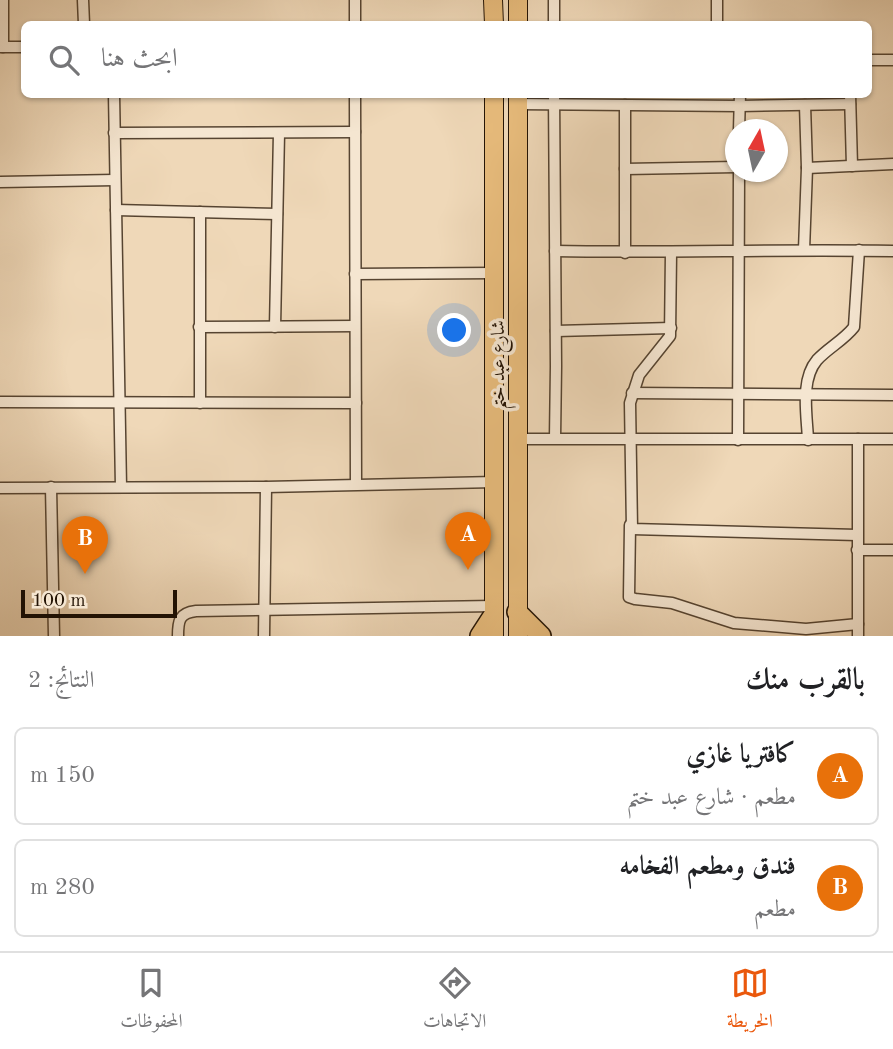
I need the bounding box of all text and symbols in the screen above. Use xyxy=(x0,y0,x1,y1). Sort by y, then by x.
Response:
search box xyxy=(21,21,872,98)
icon: search xyxy=(45,41,83,79)
text: ابحث هنا xyxy=(101,46,178,72)
north arrow xyxy=(725,119,788,182)
your location xyxy=(437,313,471,347)
street label: شارع عبد ختم xyxy=(490,320,517,410)
pin: A xyxy=(445,512,491,570)
pin: B xyxy=(62,516,108,574)
scale bar xyxy=(21,587,177,619)
text: 100 m xyxy=(32,592,85,611)
text: بالقرب منك xyxy=(746,666,865,696)
text: النتائج: 2 xyxy=(28,669,95,692)
text: كافتريا غازي xyxy=(686,742,796,768)
text: 150 m xyxy=(30,764,95,787)
text: A xyxy=(831,764,849,787)
text: مطعم · شارع عبد ختم xyxy=(626,786,796,809)
text: فندق ومطعم الفخامه xyxy=(620,854,796,880)
text: 280 m xyxy=(30,876,95,899)
text: B xyxy=(832,876,848,899)
text: مطعم xyxy=(754,898,796,921)
tab: المحفوظات xyxy=(120,964,183,1039)
tab: الاتجاهات xyxy=(423,964,486,1039)
tab: الخريطة xyxy=(727,964,773,1039)

